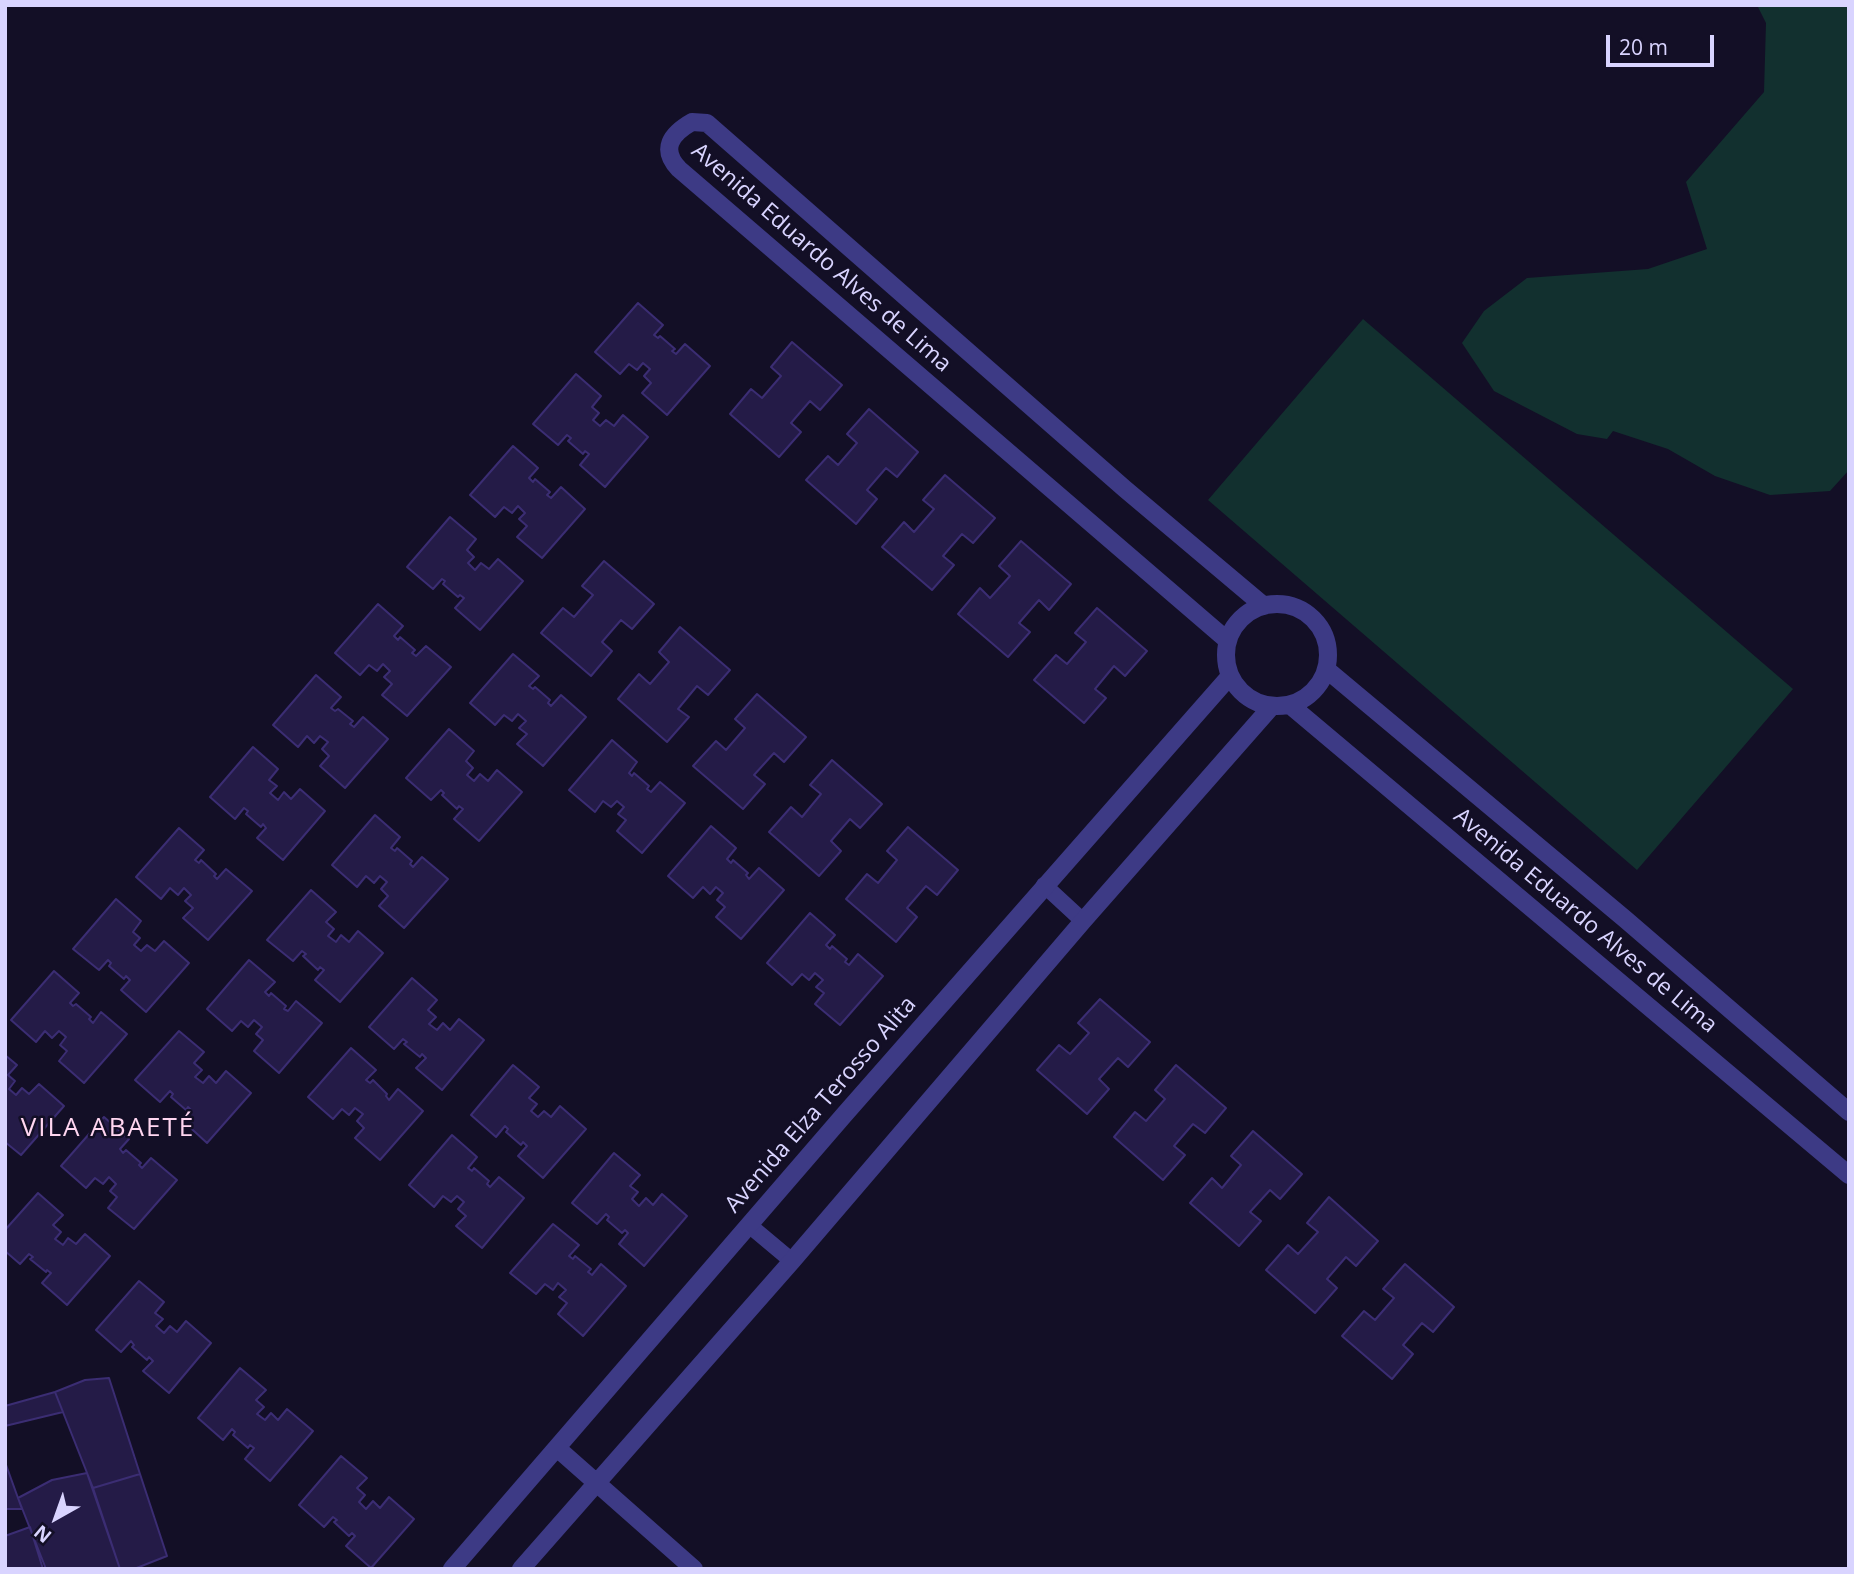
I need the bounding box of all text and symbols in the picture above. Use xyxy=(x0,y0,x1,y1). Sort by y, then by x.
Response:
scale bar xyxy=(1609,21,1717,65)
text: 20 m xyxy=(1619,33,1668,61)
street label: Avenida Eduardo Alves de Lima xyxy=(685,138,957,378)
street label: Avenida Eduardo Alves de Lima xyxy=(1448,803,1722,1039)
street label: Avenida Elza Terosso Alita xyxy=(720,991,922,1219)
district label: VILA ABAETÉ xyxy=(22,1113,194,1145)
north arrow xyxy=(21,1483,91,1553)
text: N xyxy=(28,1519,57,1549)

